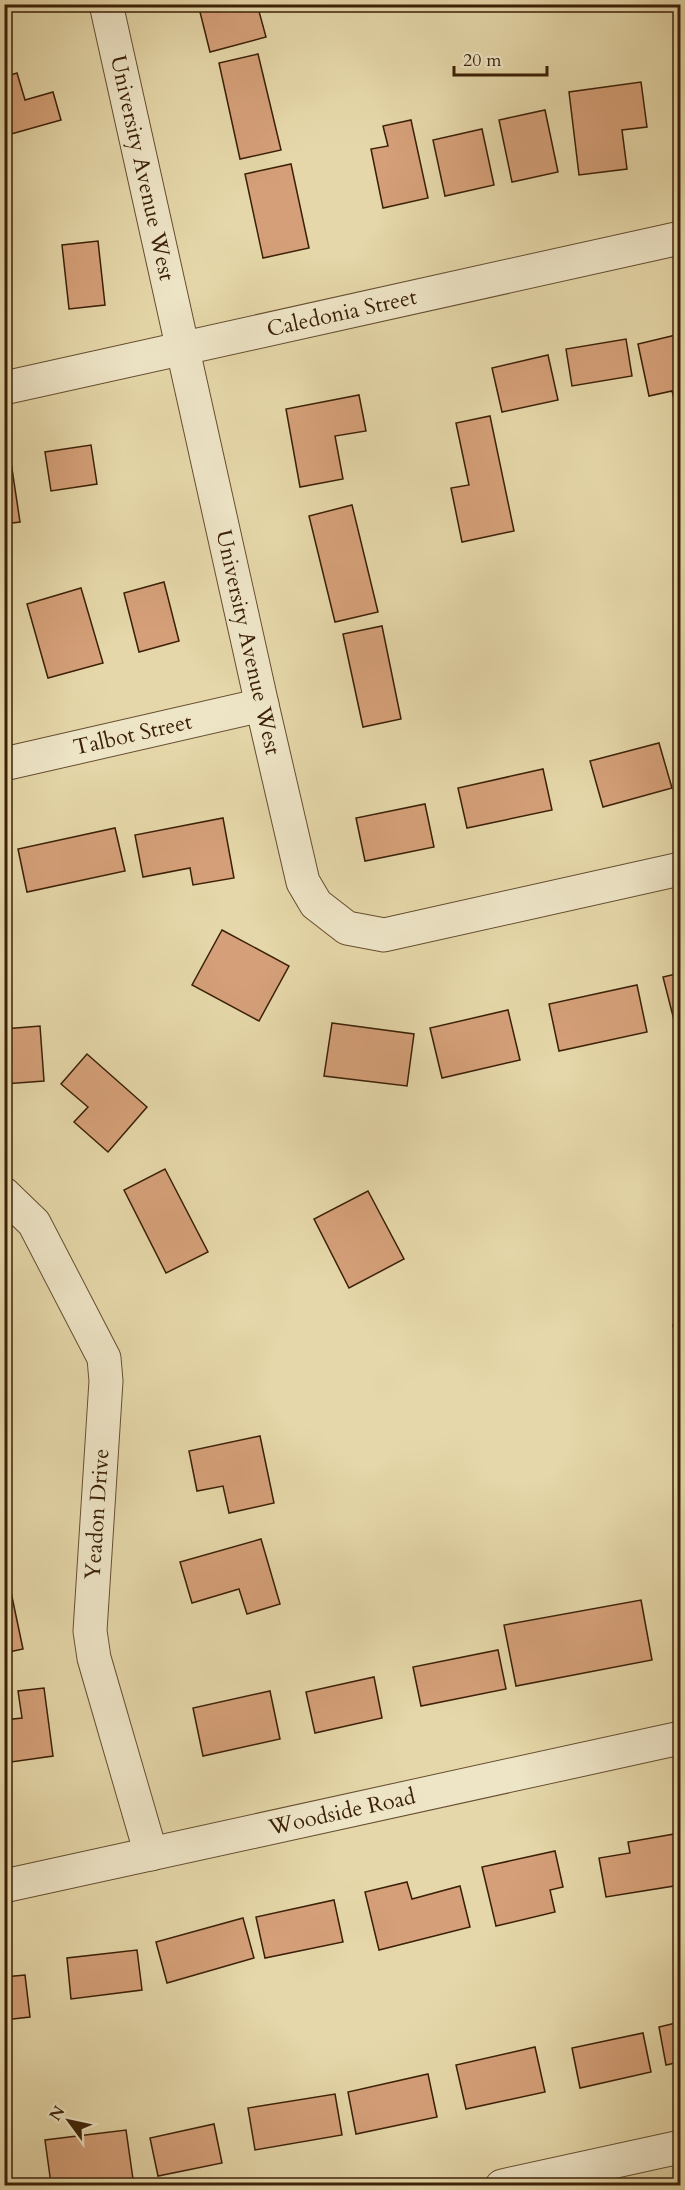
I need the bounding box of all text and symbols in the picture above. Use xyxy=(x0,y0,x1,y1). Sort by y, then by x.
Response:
scale bar xyxy=(454,39,547,77)
text: 20 m xyxy=(463,48,502,73)
street label: University Avenue West xyxy=(103,53,182,283)
street label: Caledonia Street xyxy=(264,282,420,344)
street label: University Avenue West xyxy=(208,527,288,758)
street label: Talbot Street xyxy=(70,706,195,763)
street label: Yeadon Drive xyxy=(77,1448,117,1580)
street label: Woodside Road xyxy=(265,1781,418,1843)
north arrow xyxy=(39,2091,99,2151)
text: N xyxy=(44,2101,70,2125)

